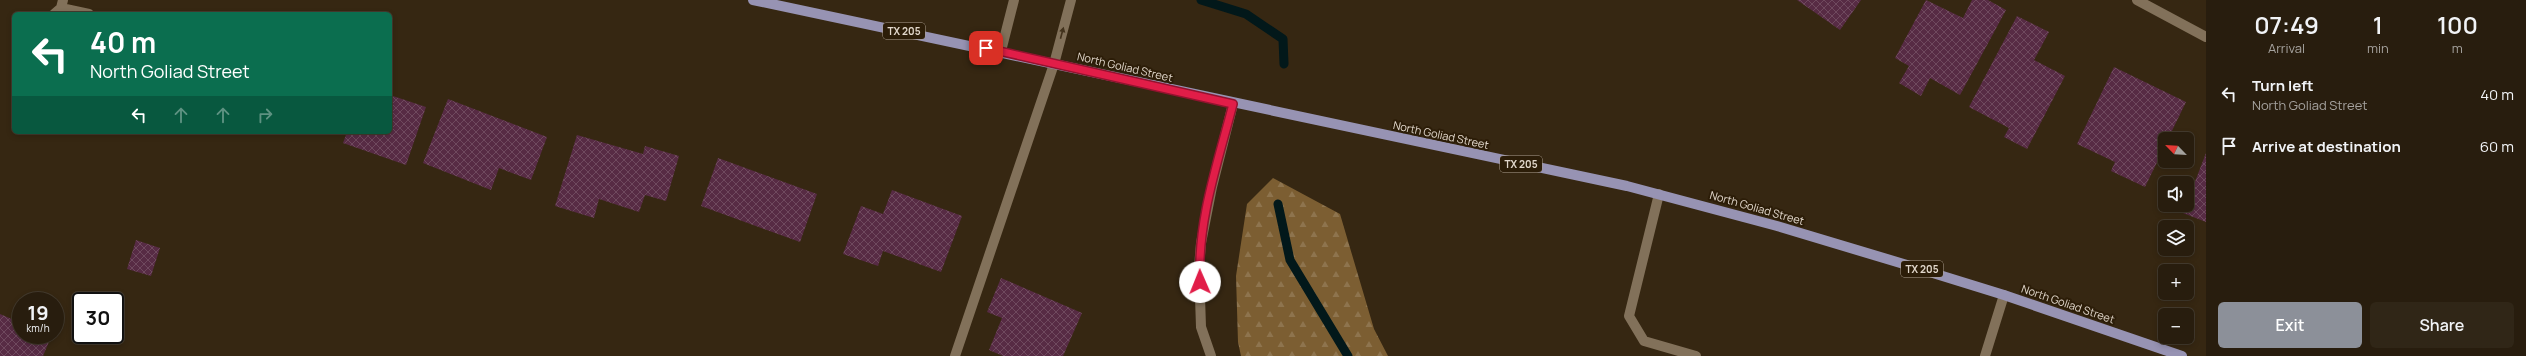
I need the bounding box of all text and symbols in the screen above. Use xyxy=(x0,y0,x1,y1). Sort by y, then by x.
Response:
text: 07:49 xyxy=(2254,8,2319,41)
text: 1 xyxy=(2373,8,2383,41)
text: 100 xyxy=(2437,8,2478,41)
text: 40 m xyxy=(90,23,156,61)
road number: TX 205 xyxy=(883,23,925,39)
one-way arrow xyxy=(1059,27,1065,39)
icon: left xyxy=(24,28,76,80)
pin xyxy=(969,31,1003,65)
icon: arrive xyxy=(975,37,997,59)
text: Arrival xyxy=(2268,39,2305,57)
text: min xyxy=(2367,39,2389,57)
text: m xyxy=(2452,39,2463,57)
street label: North Goliad Street xyxy=(1076,48,1174,85)
text: North Goliad Street xyxy=(90,59,250,83)
text: Turn left xyxy=(2252,75,2314,96)
icon: left xyxy=(2218,83,2240,105)
text: 40 m xyxy=(2480,84,2514,105)
text: North Goliad Street xyxy=(2252,96,2367,114)
icon: left xyxy=(128,104,150,126)
icon: ahead xyxy=(170,104,192,126)
icon: ahead xyxy=(212,104,234,126)
icon: right xyxy=(254,104,276,126)
street label: North Goliad Street xyxy=(1392,117,1490,152)
north arrow xyxy=(2158,132,2194,168)
map controls xyxy=(2158,132,2194,344)
icon: arrive xyxy=(2218,135,2240,157)
text: Arrive at destination xyxy=(2252,136,2401,157)
text: 60 m xyxy=(2480,136,2514,157)
road number: TX 205 xyxy=(1500,156,1542,172)
button: sound xyxy=(2158,176,2194,212)
street label: North Goliad Street xyxy=(1708,187,1806,228)
button: layers xyxy=(2158,220,2194,256)
position arrow xyxy=(1179,261,1221,303)
road number: TX 205 xyxy=(1901,261,1943,277)
button: + xyxy=(2158,264,2194,300)
street label: North Goliad Street xyxy=(2020,281,2117,327)
speed limit sign: 30 xyxy=(72,292,124,344)
text: 19 xyxy=(27,299,49,326)
button: Exit xyxy=(2218,302,2362,348)
button: Share xyxy=(2370,302,2514,348)
button: − xyxy=(2158,308,2194,344)
text: km/h xyxy=(26,321,50,335)

